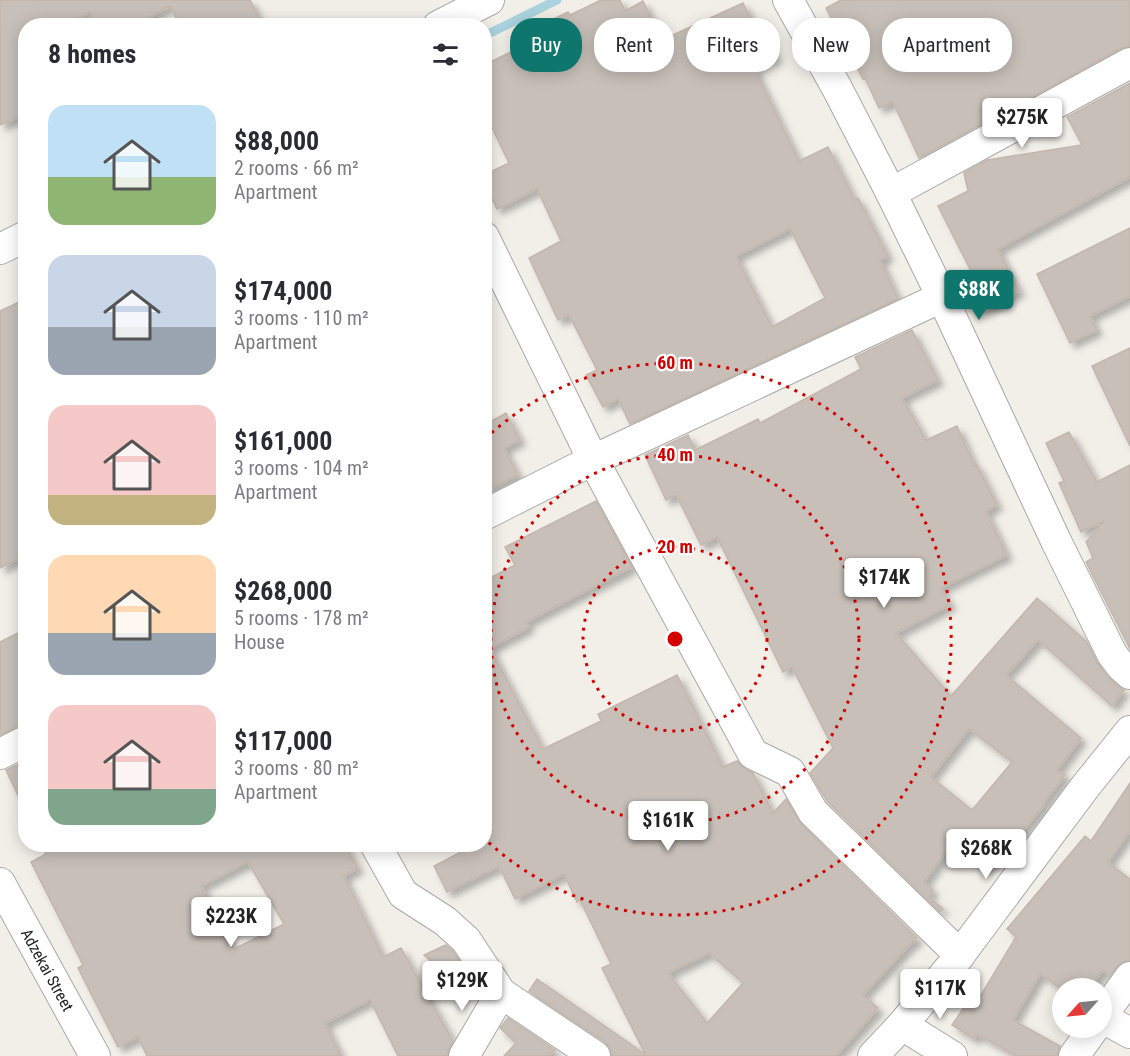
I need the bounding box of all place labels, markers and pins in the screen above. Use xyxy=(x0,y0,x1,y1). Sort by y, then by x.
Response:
pin: $275K xyxy=(980,98,1064,149)
pin: $88K xyxy=(943,270,1015,321)
pin: $174K xyxy=(842,558,926,609)
centre of rings xyxy=(665,629,685,649)
pin: $161K xyxy=(626,801,710,852)
pin: $268K xyxy=(944,829,1028,880)
pin: $223K xyxy=(189,897,273,948)
pin: $129K xyxy=(420,961,504,1012)
pin: $117K xyxy=(898,969,982,1020)

